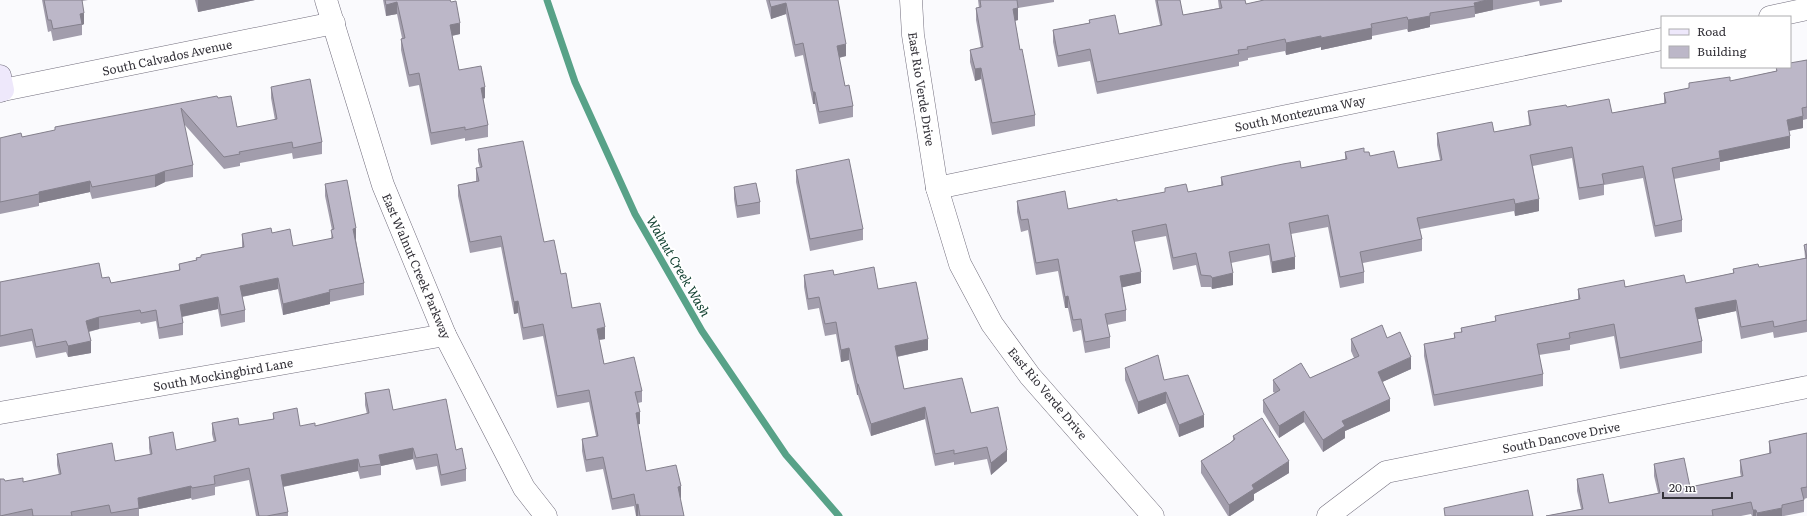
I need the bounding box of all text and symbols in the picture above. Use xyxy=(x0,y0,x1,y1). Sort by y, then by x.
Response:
legend xyxy=(1661,16,1791,68)
text: Road xyxy=(1697,22,1727,40)
street label: East Rio Verde Drive xyxy=(904,31,940,147)
street label: South Calvados Avenue xyxy=(100,34,234,80)
text: Building xyxy=(1697,42,1747,60)
street label: South Montezuma Way xyxy=(1233,90,1367,136)
street label: East Walnut Creek Parkway xyxy=(378,190,456,342)
water label: Walnut Creek Wash xyxy=(642,212,716,320)
street label: East Rio Verde Drive xyxy=(1004,343,1092,443)
street label: South Mockingbird Lane xyxy=(152,353,294,395)
street label: South Dancove Drive xyxy=(1501,417,1621,457)
scale bar xyxy=(1663,474,1732,500)
text: 20 m xyxy=(1669,478,1696,496)

